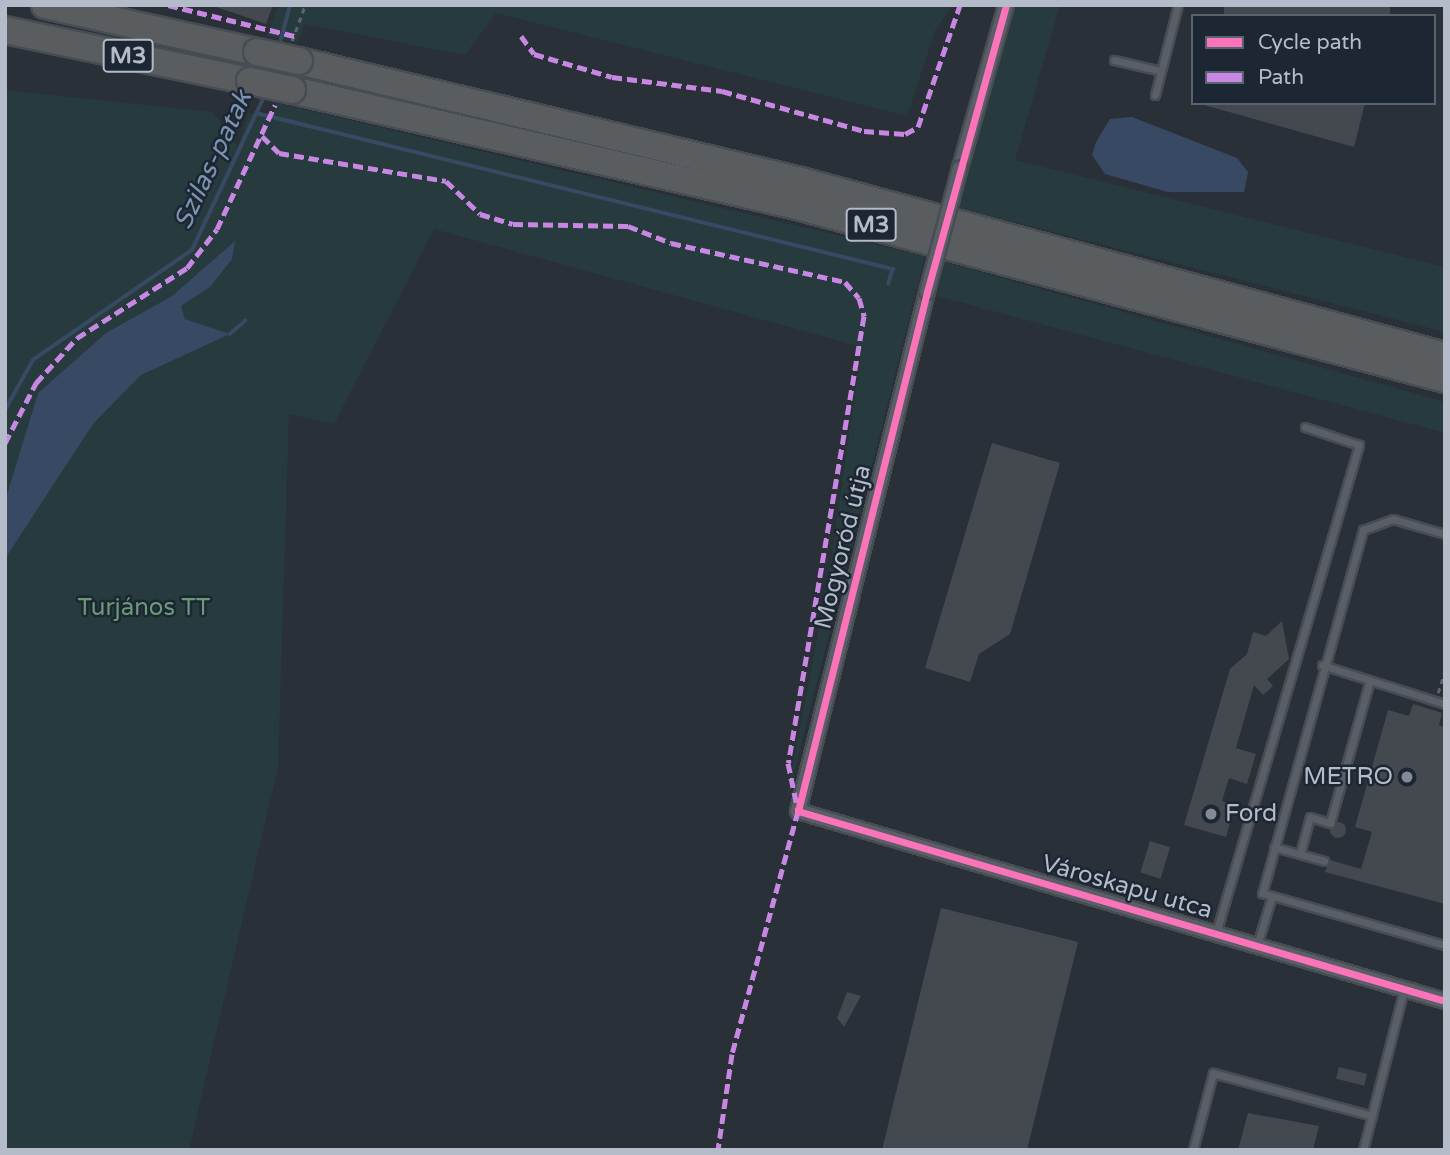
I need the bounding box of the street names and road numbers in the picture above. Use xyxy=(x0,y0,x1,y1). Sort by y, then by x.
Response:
road number: M3 xyxy=(102,36,154,76)
road number: M3 xyxy=(845,206,897,244)
street label: Mogyoród útja xyxy=(809,462,877,632)
street label: Városkapu utca xyxy=(1038,849,1216,925)

